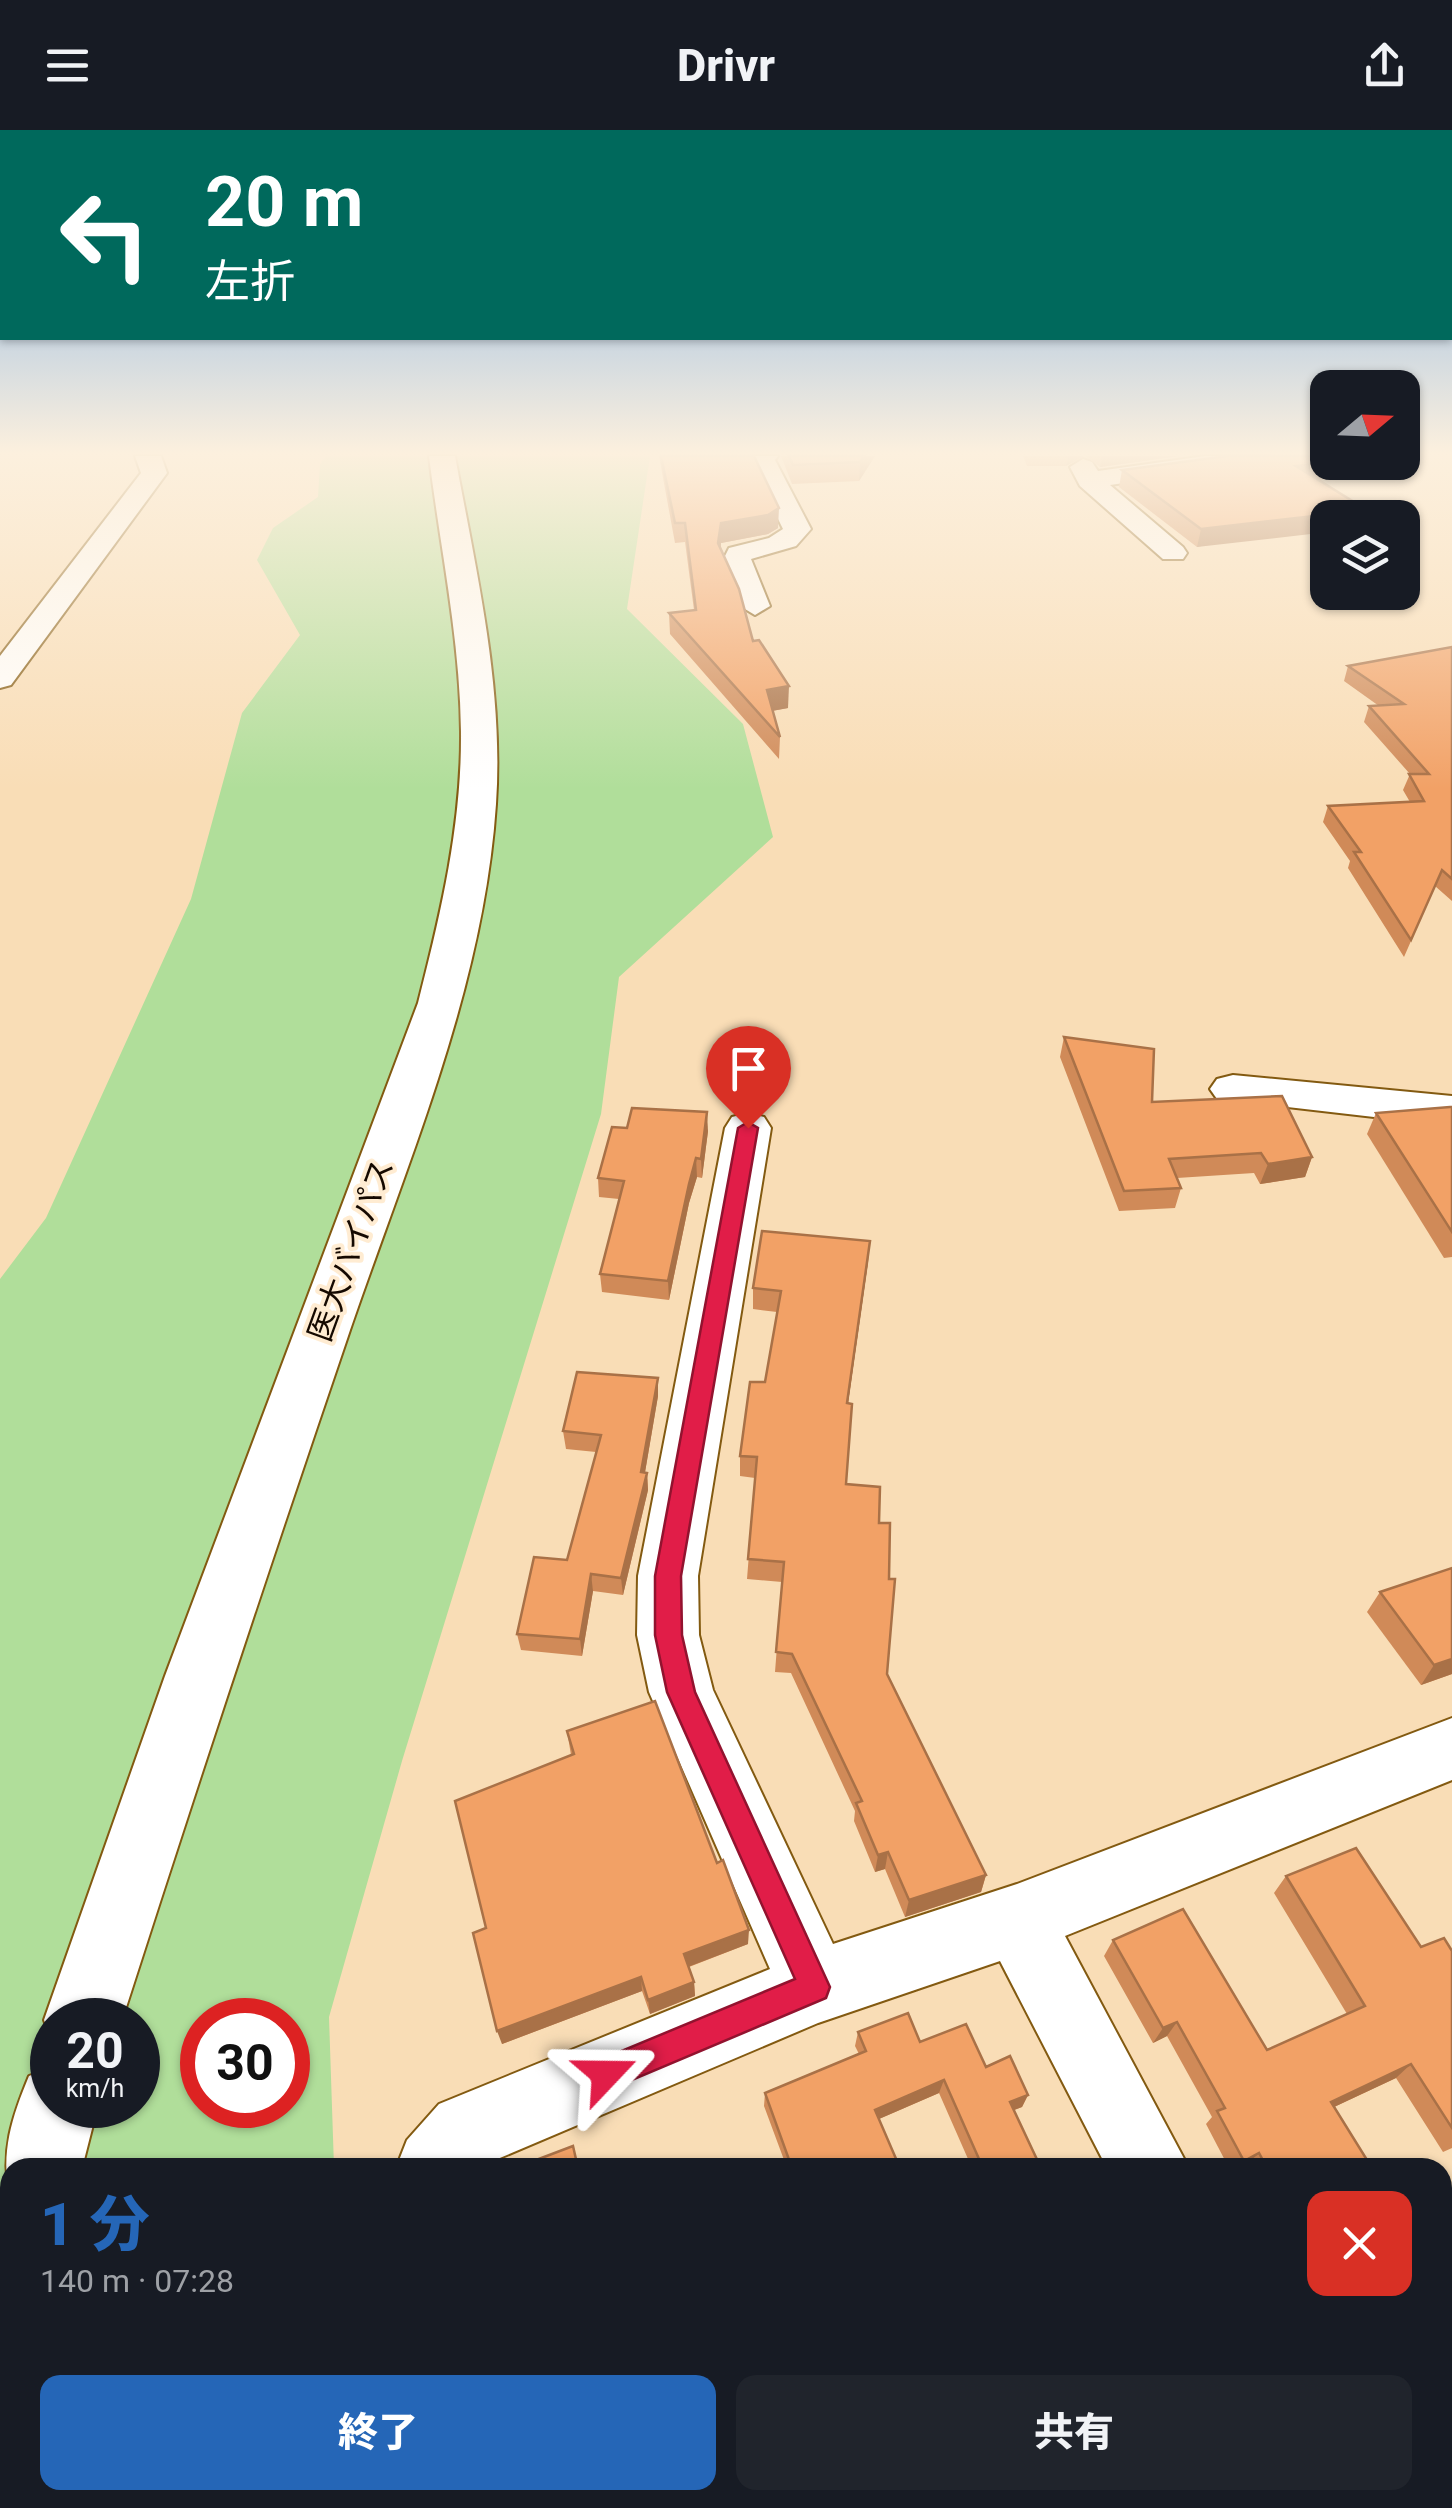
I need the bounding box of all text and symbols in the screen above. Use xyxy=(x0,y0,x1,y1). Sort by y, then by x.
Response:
icon: menu xyxy=(40,38,95,93)
icon: share xyxy=(1357,38,1412,93)
text: Drivr xyxy=(677,39,775,92)
text: 20 m xyxy=(205,161,363,243)
icon: left xyxy=(40,170,170,300)
text: 左折 xyxy=(205,255,295,308)
north arrow xyxy=(1310,370,1420,480)
map controls xyxy=(1310,370,1420,610)
button: layers xyxy=(1310,500,1420,610)
pin xyxy=(706,1026,791,1129)
icon: arrive xyxy=(721,1041,776,1096)
street label: 医大バイパス xyxy=(300,1154,402,1346)
speed limit sign: 30 xyxy=(180,1998,310,2128)
text: 20 xyxy=(66,2022,124,2080)
position arrow xyxy=(554,2022,658,2126)
text: km/h xyxy=(66,2074,124,2103)
text: 1 分 xyxy=(40,2189,150,2260)
button: close xyxy=(1307,2191,1412,2296)
text: 140 m · 07:28 xyxy=(40,2262,234,2300)
button: 終了 xyxy=(40,2375,716,2490)
button: 共有 xyxy=(736,2375,1412,2490)

